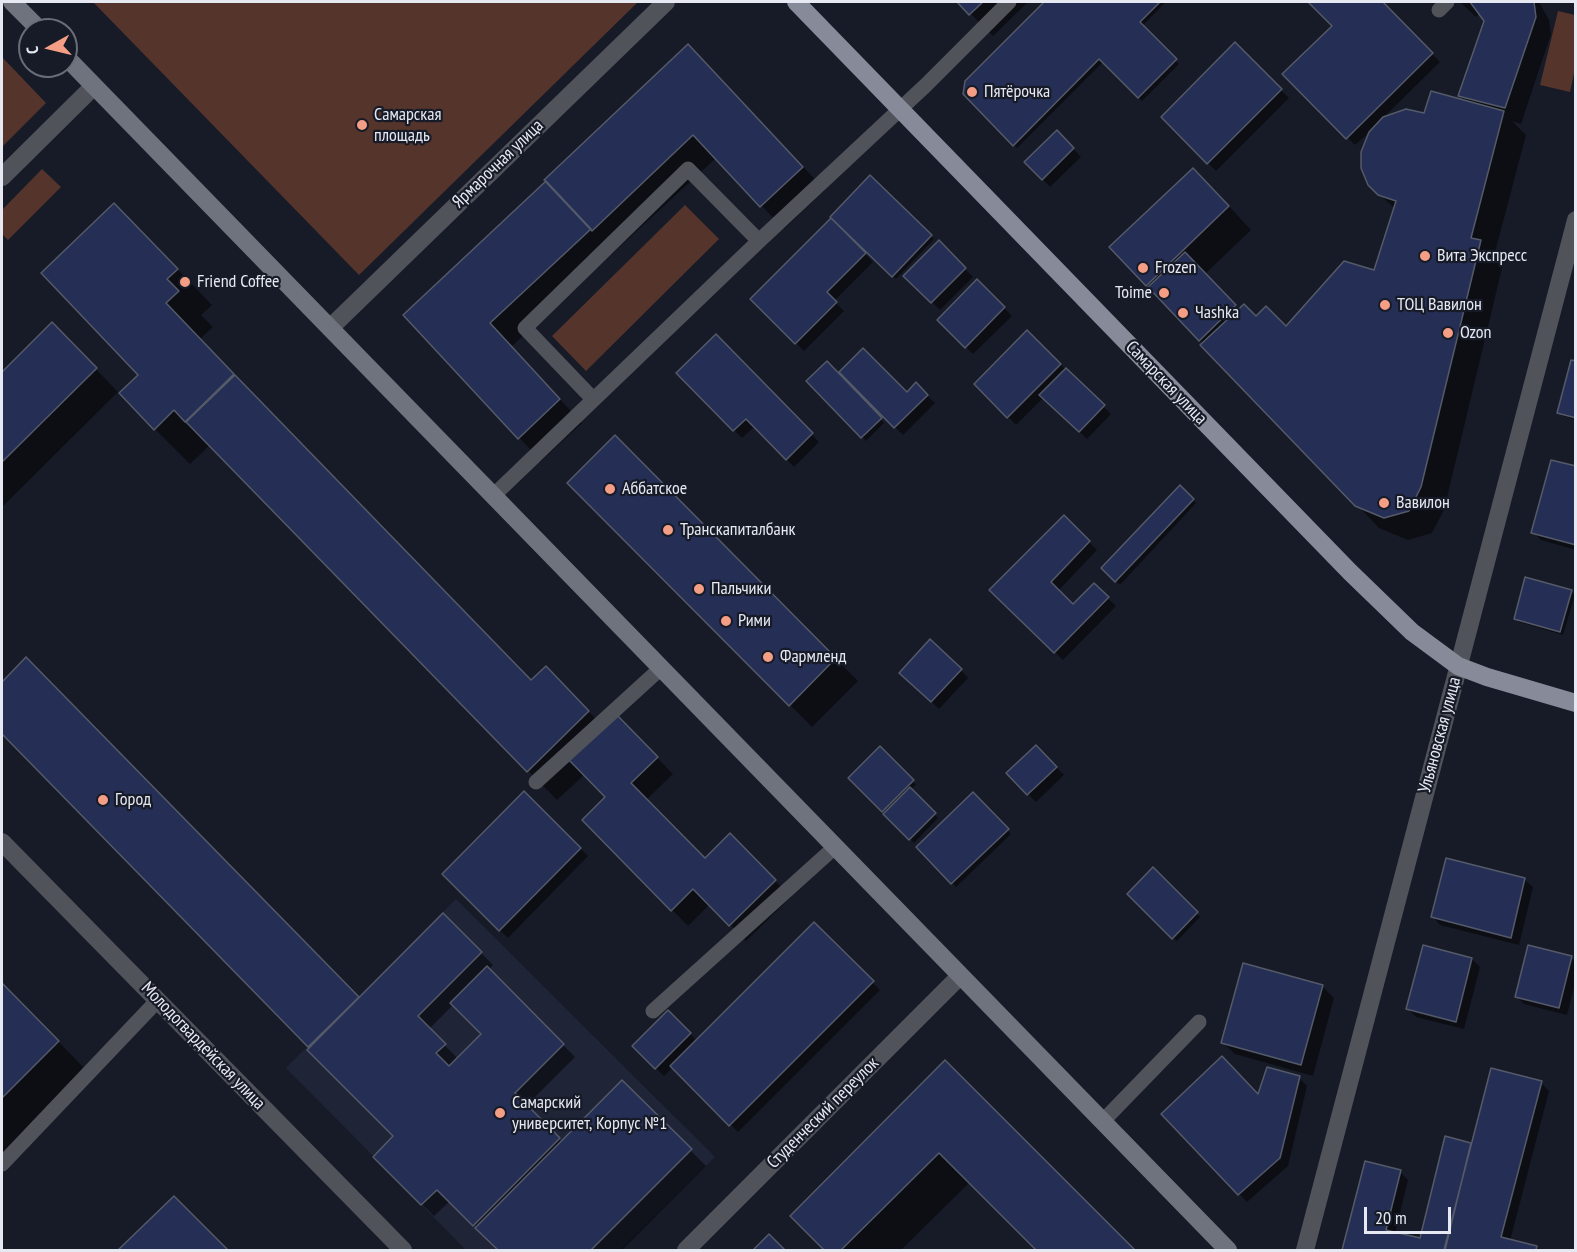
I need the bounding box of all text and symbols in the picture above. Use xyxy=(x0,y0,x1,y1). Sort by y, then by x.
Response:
north arrow xyxy=(18,18,78,78)
text: С xyxy=(22,45,43,55)
place label: Пятёрочка xyxy=(984,81,1050,103)
marker: Пятёрочка xyxy=(965,85,979,99)
place label: Самарская площадь xyxy=(374,104,441,146)
street label: Ярмарочная улица xyxy=(448,115,548,213)
marker: Самарская площадь xyxy=(355,118,369,132)
place label: Вита Экспресс xyxy=(1437,245,1527,267)
marker: Вита Экспресс xyxy=(1418,249,1432,263)
place label: Frozen xyxy=(1155,257,1197,279)
marker: Frozen xyxy=(1136,261,1150,275)
place label: Friend Coffee xyxy=(197,271,279,293)
marker: Friend Coffee xyxy=(178,275,192,289)
place label: Toime xyxy=(1115,282,1152,304)
marker: Toime xyxy=(1157,286,1171,300)
place label: ТОЦ Вавилон xyxy=(1397,294,1482,316)
marker: ТОЦ Вавилон xyxy=(1378,298,1392,312)
place label: Чаshka xyxy=(1195,302,1239,324)
marker: Чаshka xyxy=(1176,306,1190,320)
place label: Ozon xyxy=(1460,322,1492,344)
marker: Ozon xyxy=(1441,326,1455,340)
street label: Самарская улица xyxy=(1121,337,1211,429)
place label: Аббатское xyxy=(622,478,687,500)
marker: Аббатское xyxy=(603,482,617,496)
place label: Вавилон xyxy=(1396,492,1450,514)
marker: Вавилон xyxy=(1377,496,1391,510)
place label: Транскапиталбанк xyxy=(680,519,796,541)
marker: Транскапиталбанк xyxy=(661,523,675,537)
place label: Пальчики xyxy=(711,578,771,600)
marker: Пальчики xyxy=(692,582,706,596)
place label: Рими xyxy=(738,610,771,632)
marker: Рими xyxy=(719,614,733,628)
place label: Фармленд xyxy=(780,646,846,668)
marker: Фармленд xyxy=(761,650,775,664)
street label: Ульяновская улица xyxy=(1414,675,1466,795)
place label: Город xyxy=(115,789,151,811)
marker: Город xyxy=(96,793,110,807)
street label: Молодогвардейская улица xyxy=(136,978,270,1114)
street label: Студенческий переулок xyxy=(763,1053,883,1173)
place label: Самарский университет, Корпус №1 xyxy=(512,1092,667,1134)
marker: Самарский университет, Корпус №1 xyxy=(493,1106,507,1120)
scale bar xyxy=(1367,1195,1454,1233)
text: 20 m xyxy=(1375,1206,1407,1229)

